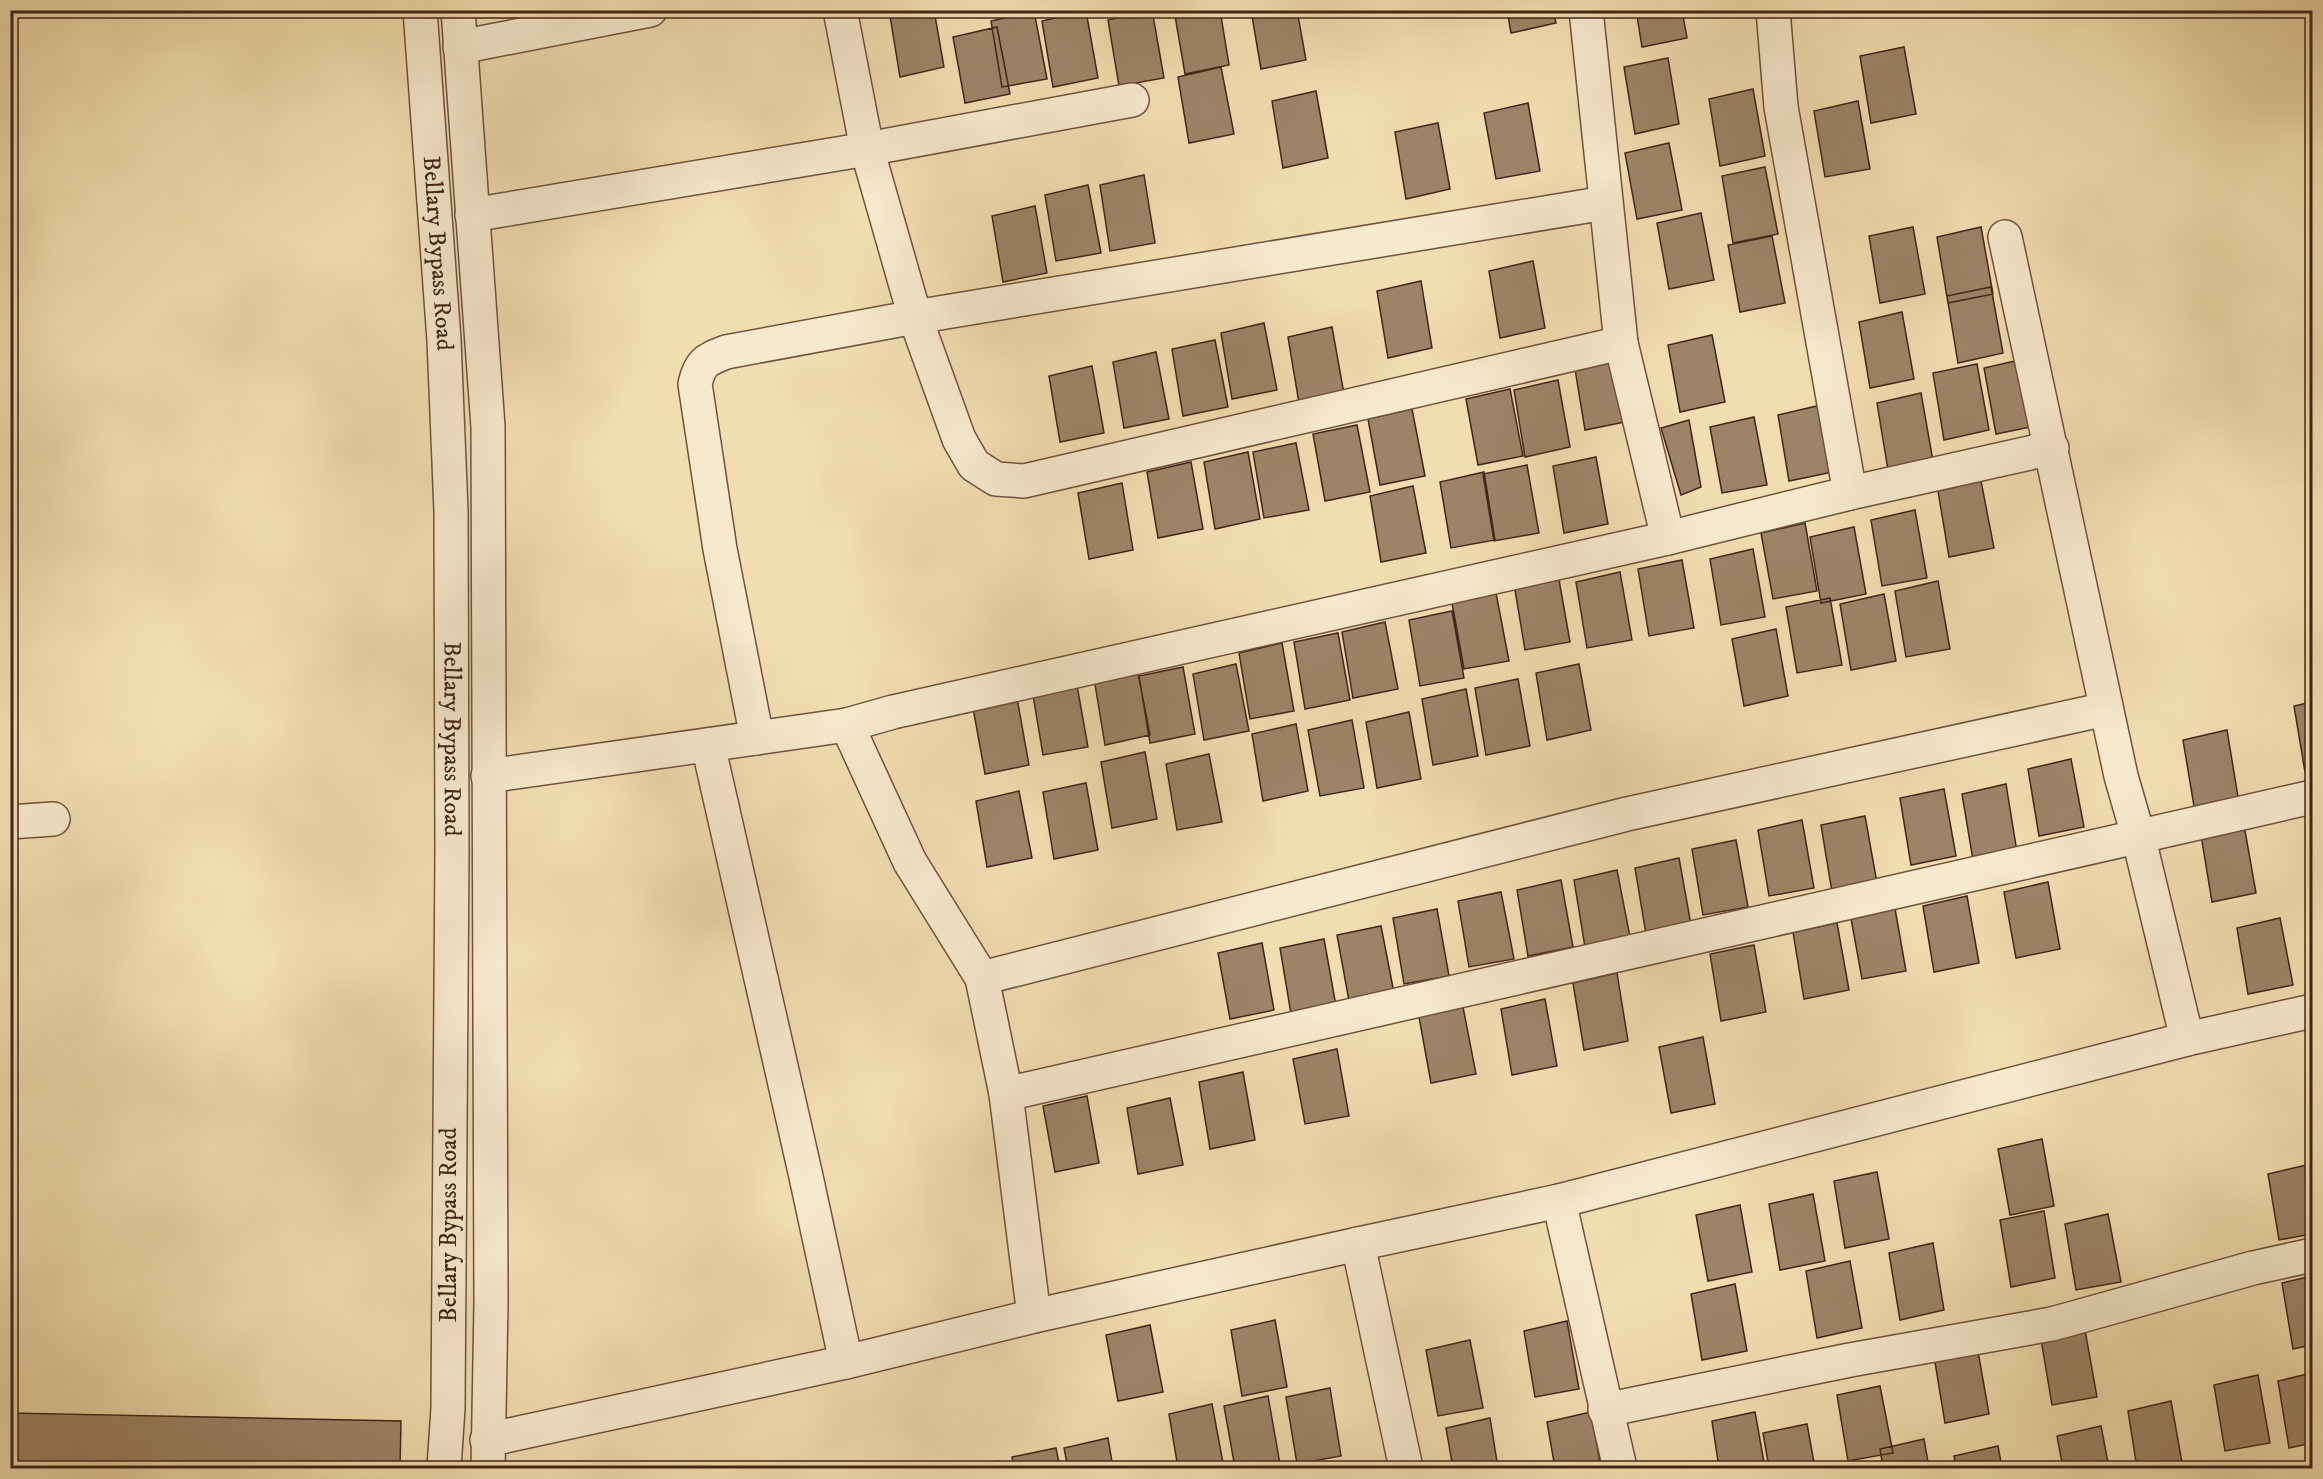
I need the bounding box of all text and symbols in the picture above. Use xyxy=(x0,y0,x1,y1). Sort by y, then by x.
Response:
street label: Bellary Bypass Road xyxy=(416,155,459,351)
street label: Bellary Bypass Road xyxy=(436,641,467,837)
street label: Bellary Bypass Road xyxy=(434,1128,464,1322)

